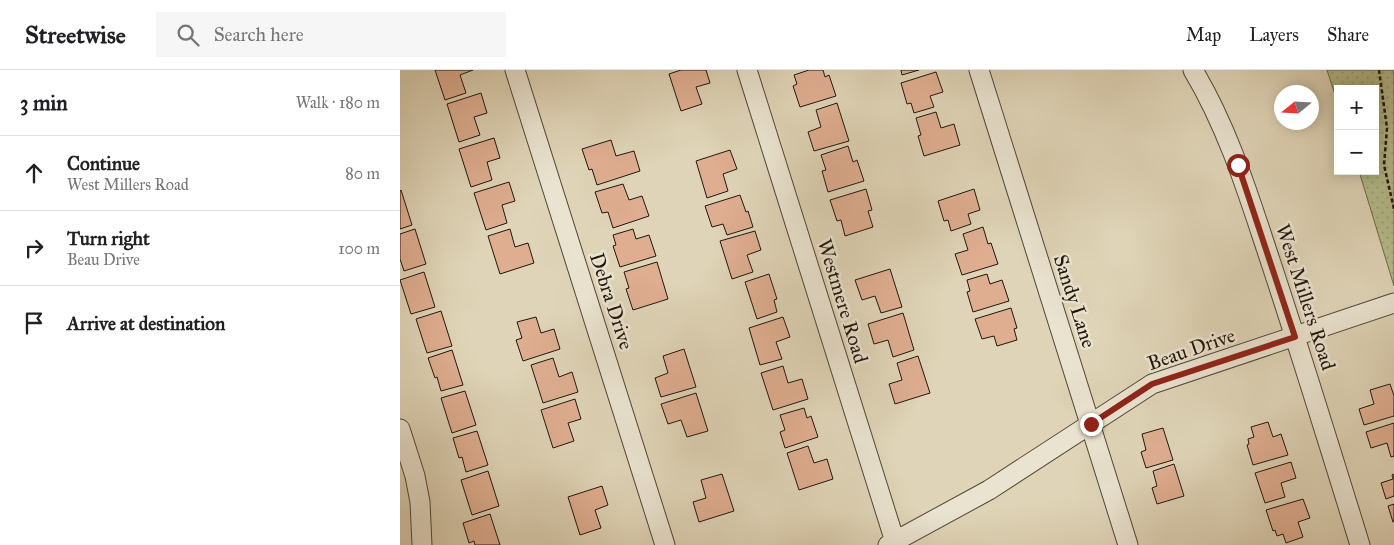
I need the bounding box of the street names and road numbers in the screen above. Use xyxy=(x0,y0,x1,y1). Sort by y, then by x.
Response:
street label: West Millers Road xyxy=(1271,221,1341,373)
street label: Westmere Road xyxy=(813,236,873,366)
street label: Debra Drive xyxy=(585,250,639,352)
street label: Sandy Lane xyxy=(1049,251,1101,351)
street label: Beau Drive xyxy=(1144,323,1238,375)

